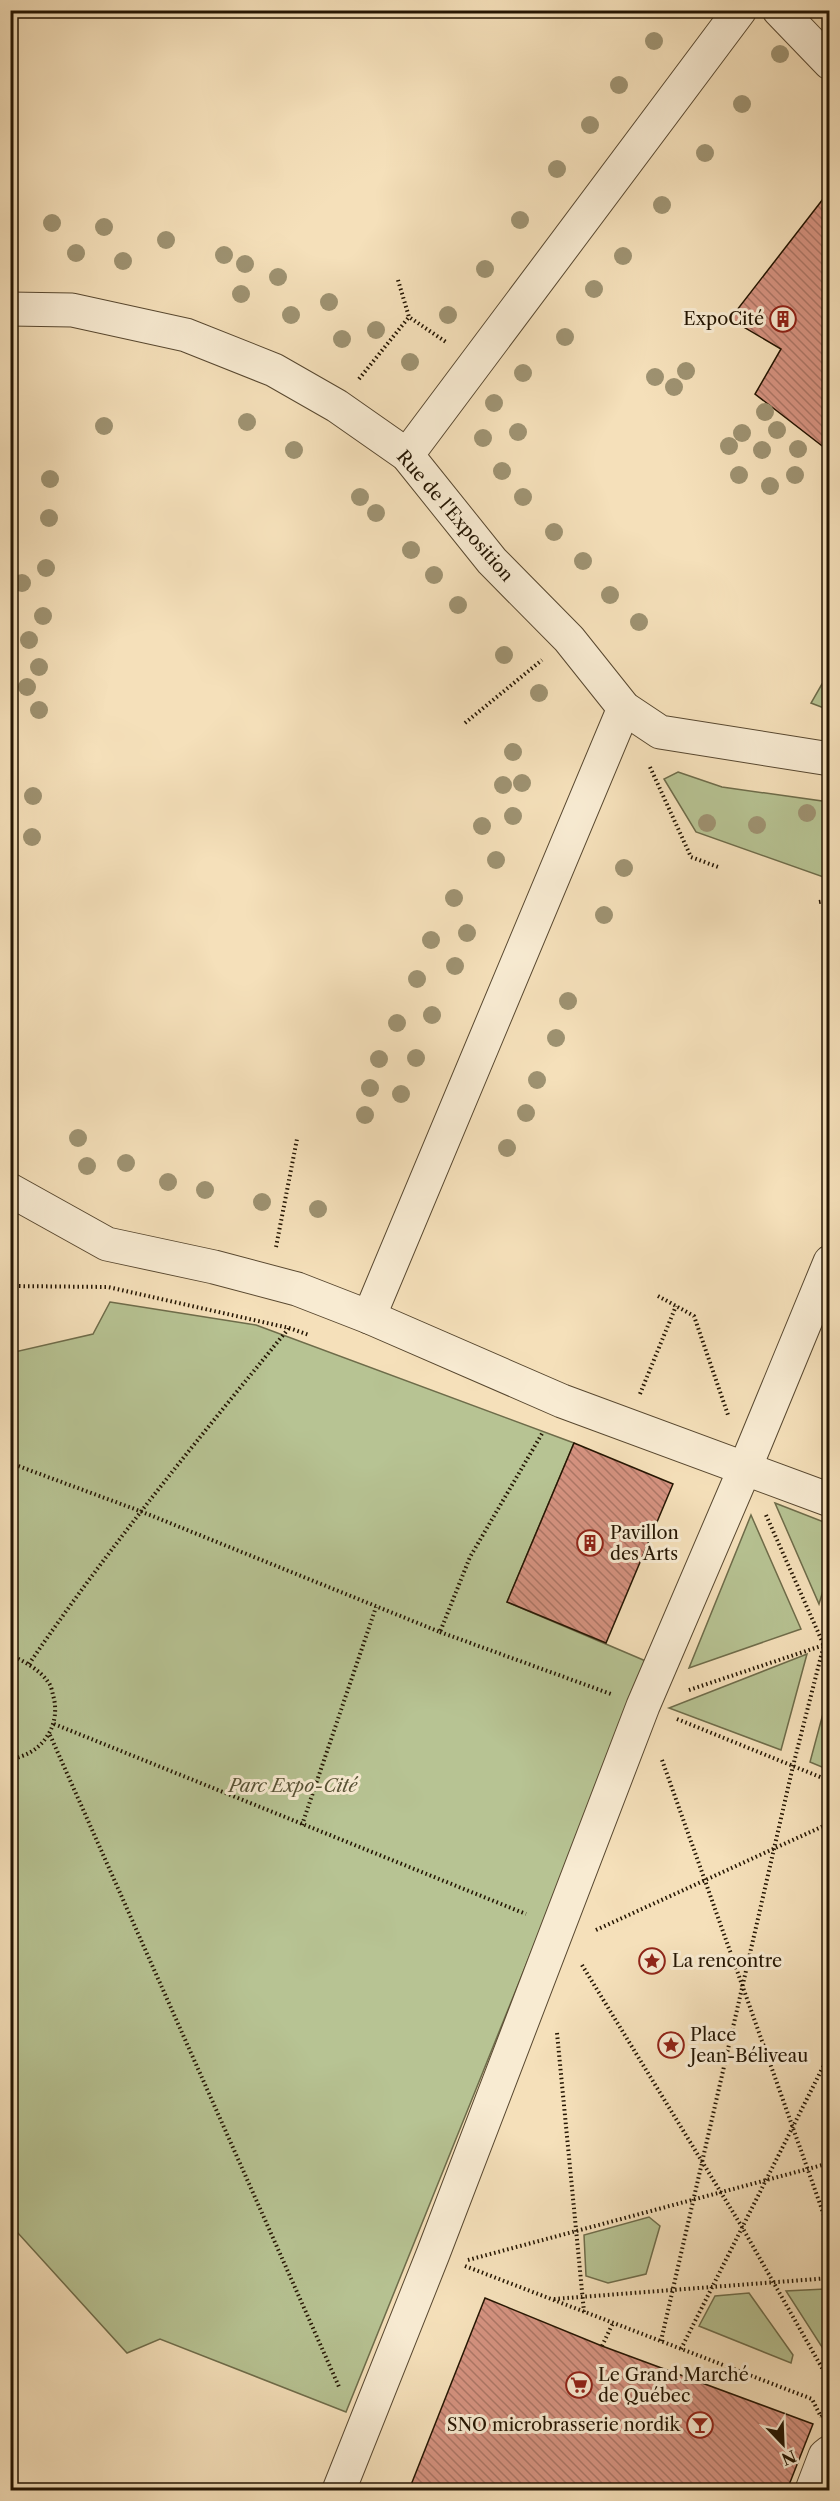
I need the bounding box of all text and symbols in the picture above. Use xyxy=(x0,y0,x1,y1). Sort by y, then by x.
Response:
building icon: ExpoCité xyxy=(768,304,798,334)
place label: ExpoCité xyxy=(683,308,764,330)
street label: Rue de l'Exposition xyxy=(392,446,518,586)
place label: Pavillon des Arts xyxy=(610,1522,679,1565)
building icon: Pavillon des Arts xyxy=(575,1528,605,1558)
park label: Parc Expo-Cité xyxy=(227,1775,358,1797)
place icon: La rencontre xyxy=(637,1946,667,1976)
place label: La rencontre xyxy=(672,1950,782,1972)
place label: Place Jean-Béliveau xyxy=(687,2024,808,2067)
place icon: Place Jean-Béliveau xyxy=(656,2030,686,2060)
place label: Le Grand Marché de Québec xyxy=(598,2364,749,2407)
supermarket icon: Le Grand Marché de Québec xyxy=(564,2370,594,2400)
bar icon: SNO microbrasserie nordik xyxy=(685,2410,715,2440)
place label: SNO microbrasserie nordik xyxy=(447,2414,682,2436)
north arrow xyxy=(753,2414,813,2474)
text: N xyxy=(778,2446,799,2470)

